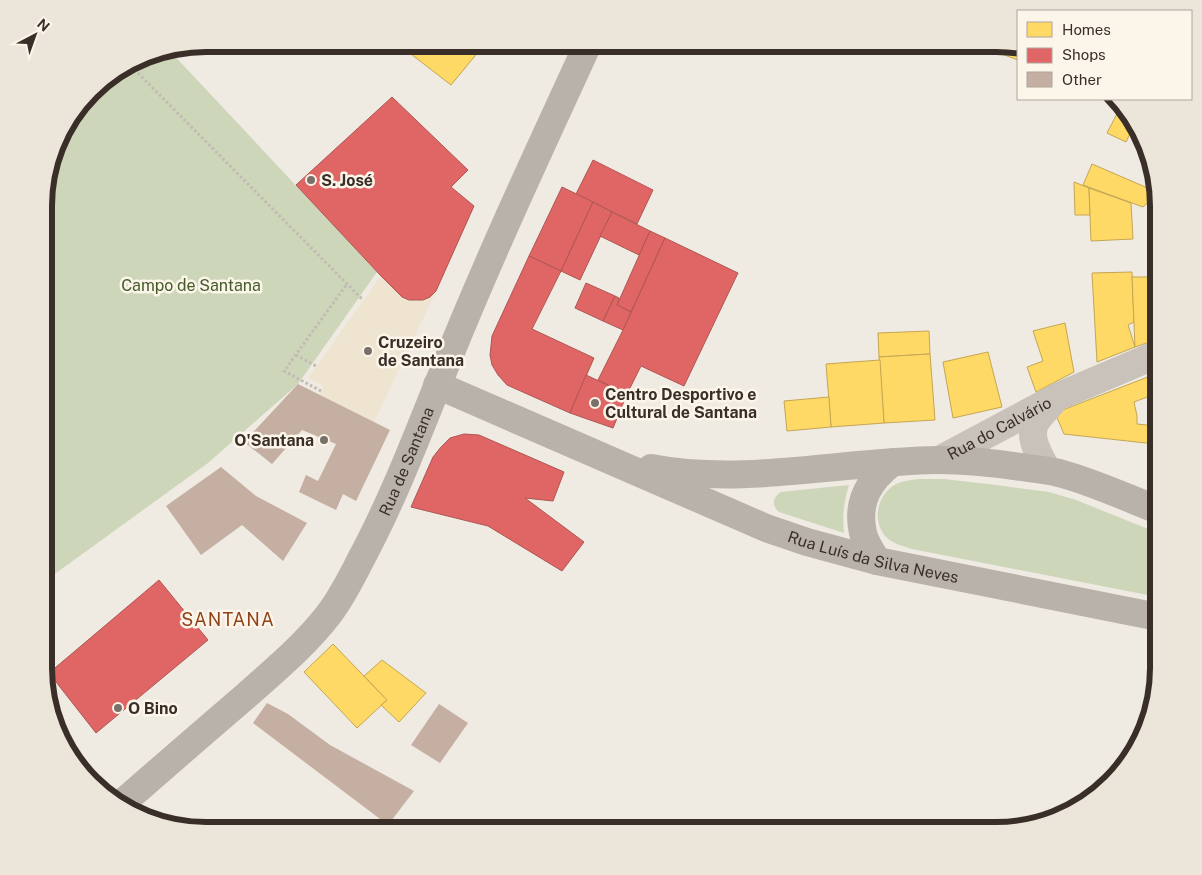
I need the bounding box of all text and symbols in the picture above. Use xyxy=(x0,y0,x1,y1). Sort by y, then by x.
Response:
north arrow xyxy=(10,10,60,60)
legend xyxy=(1017,10,1192,100)
text: N xyxy=(34,16,53,35)
text: Homes xyxy=(1062,21,1111,38)
text: Shops xyxy=(1062,46,1106,63)
text: Other xyxy=(1062,71,1102,88)
place label: S. José xyxy=(321,171,373,190)
marker: S. José xyxy=(305,174,317,186)
park label: Campo de Santana xyxy=(121,276,261,295)
place label: Cruzeiro de Santana xyxy=(378,333,464,370)
marker: Cruzeiro de Santana xyxy=(362,345,374,357)
place label: Centro Desportivo e Cultural de Santana xyxy=(605,385,757,422)
street label: Rua do Calvário xyxy=(944,393,1055,464)
marker: Centro Desportivo e Cultural de Santana xyxy=(589,397,601,409)
street label: Rua de Santana xyxy=(375,404,438,519)
place label: O'Santana xyxy=(234,431,314,450)
marker: O'Santana xyxy=(318,434,330,446)
street label: Rua Luís da Silva Neves xyxy=(785,527,960,587)
district label: SANTANA xyxy=(181,609,275,630)
place label: O Bino xyxy=(128,699,178,718)
marker: O Bino xyxy=(112,702,124,714)

